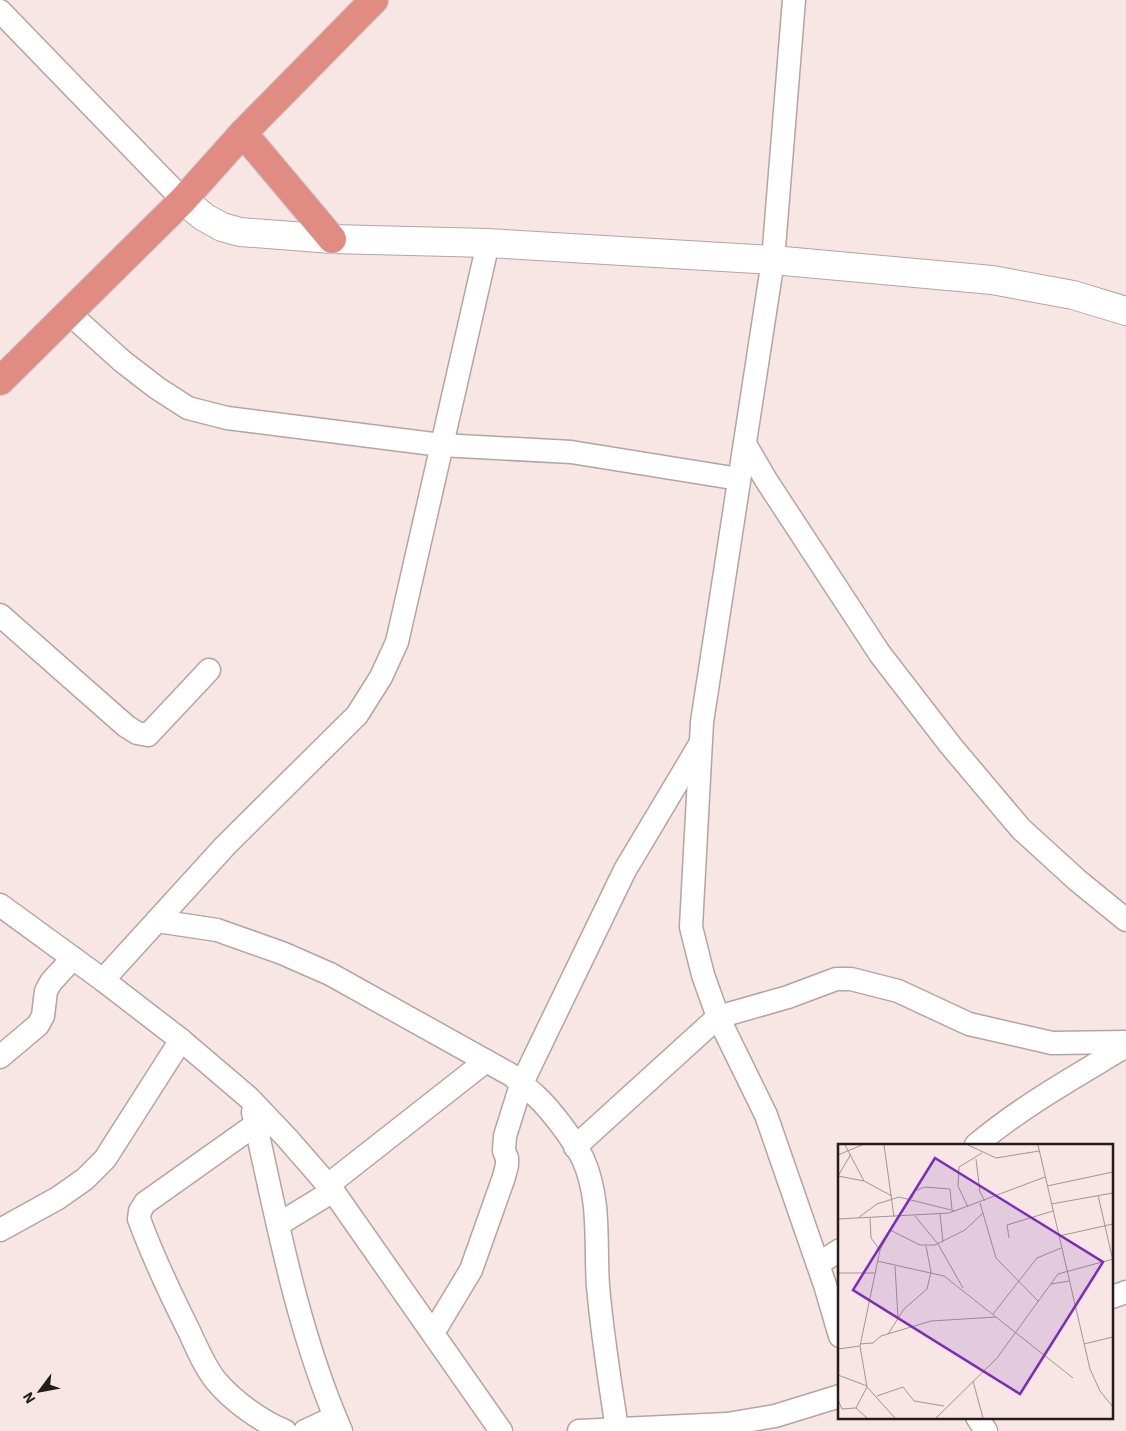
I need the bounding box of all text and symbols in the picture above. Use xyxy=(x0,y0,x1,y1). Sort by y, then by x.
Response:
inset map xyxy=(838,1144,1114,1418)
north arrow xyxy=(15,1366,65,1416)
text: N xyxy=(19,1389,39,1407)

